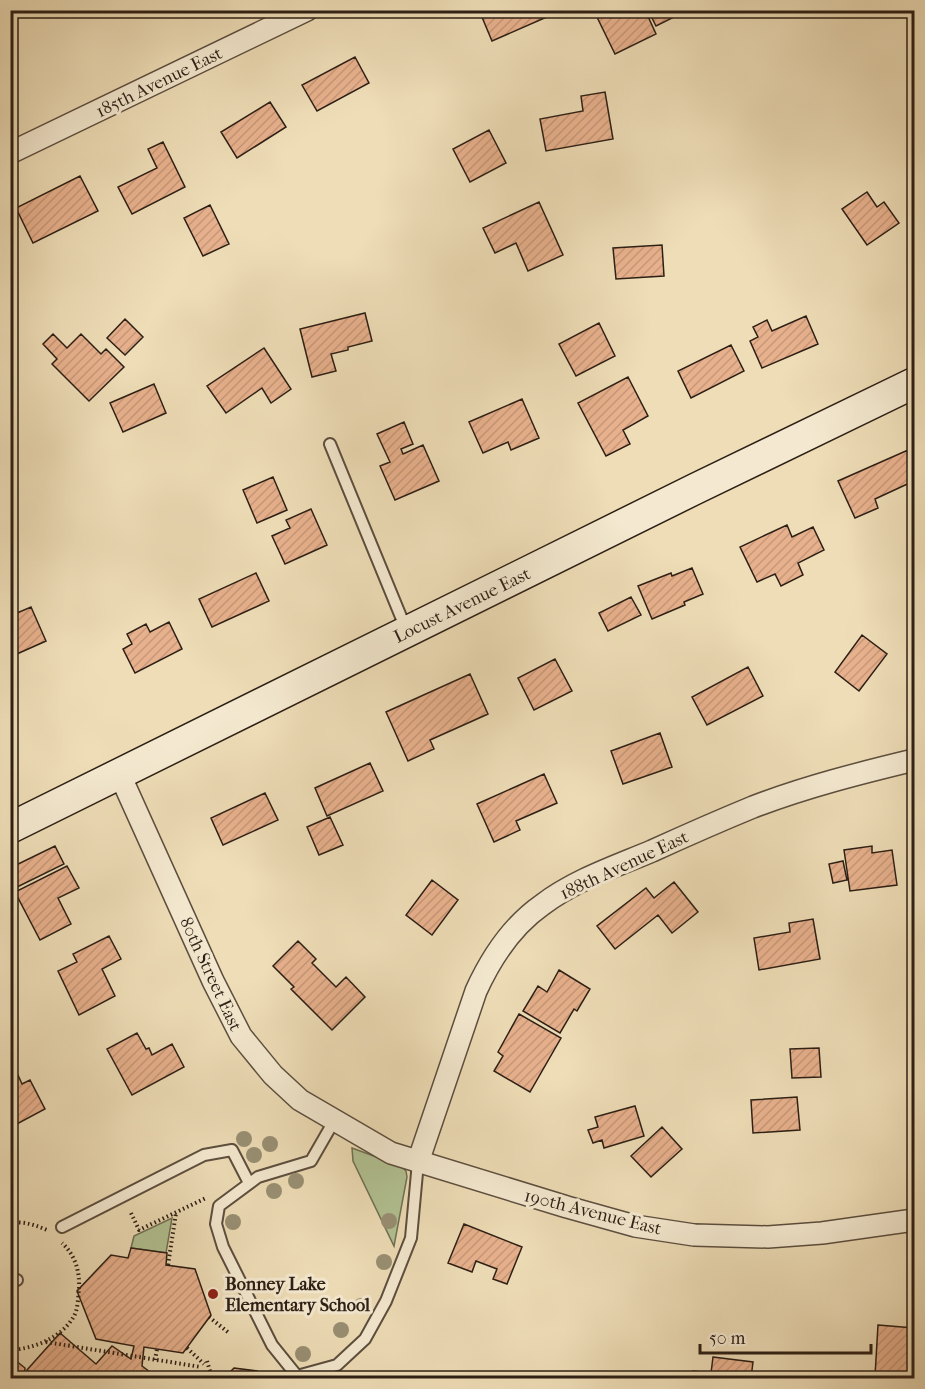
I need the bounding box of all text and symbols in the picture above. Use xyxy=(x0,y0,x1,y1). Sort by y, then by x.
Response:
street label: 185th Avenue East xyxy=(93,43,226,122)
street label: Locust Avenue East xyxy=(390,563,535,648)
street label: 188th Avenue East xyxy=(557,826,692,904)
street label: 80th Street East xyxy=(175,914,246,1035)
street label: 190th Avenue East xyxy=(522,1185,664,1240)
place label: Bonney Lake Elementary School xyxy=(225,1274,371,1316)
marker: Bonney Lake Elementary School xyxy=(206,1287,220,1301)
scale bar xyxy=(700,1317,871,1355)
text: 50 m xyxy=(709,1328,746,1349)

